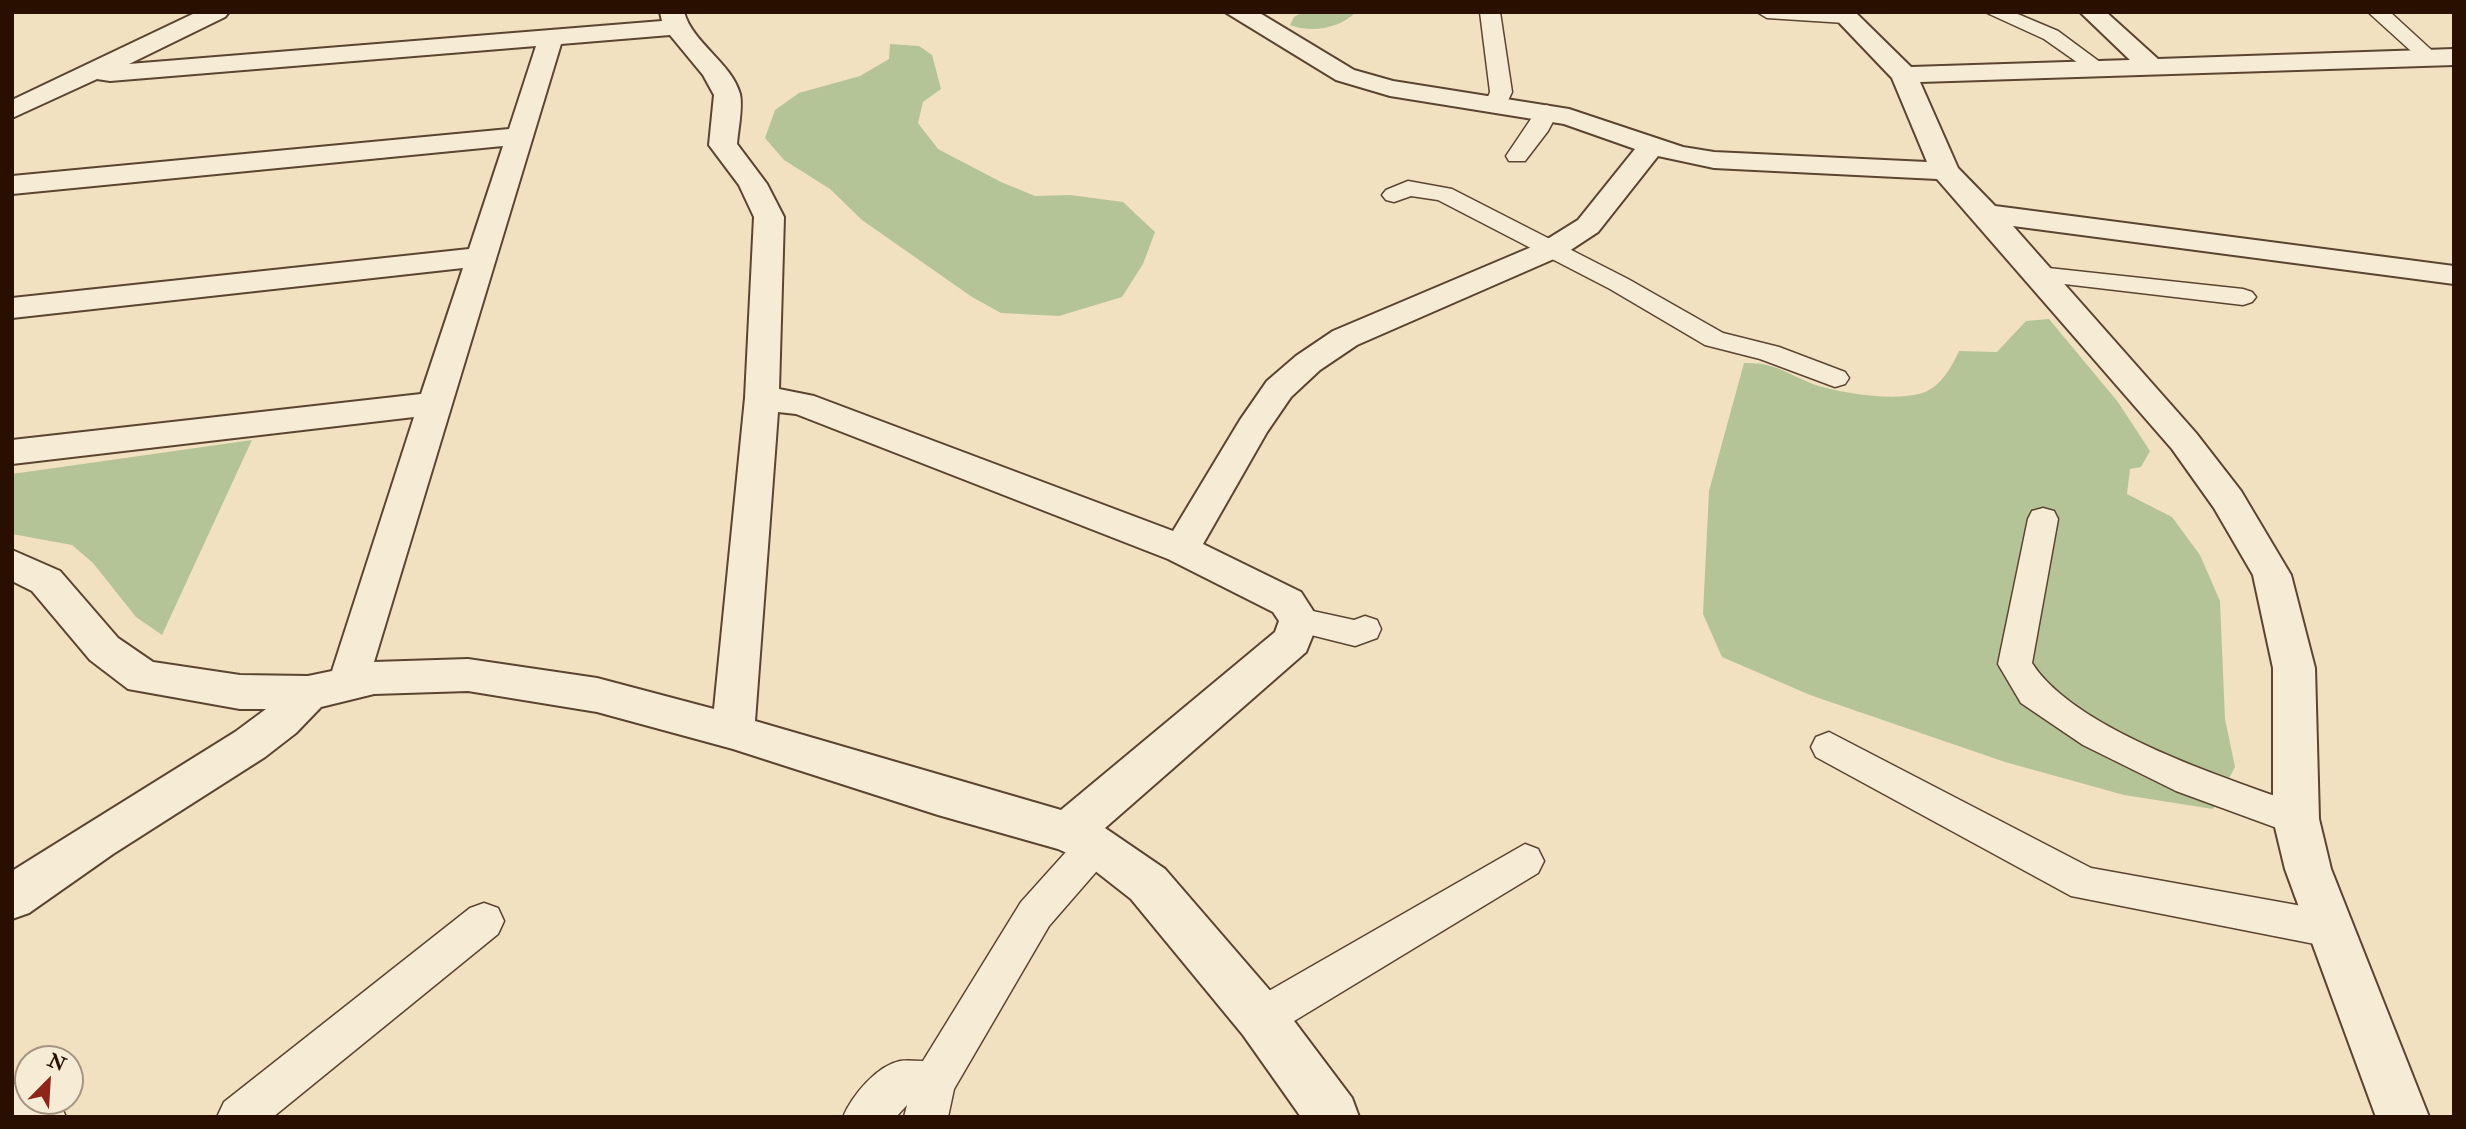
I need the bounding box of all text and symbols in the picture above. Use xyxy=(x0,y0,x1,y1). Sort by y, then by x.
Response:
north arrow xyxy=(14,1045,84,1115)
text: N xyxy=(44,1048,69,1077)

